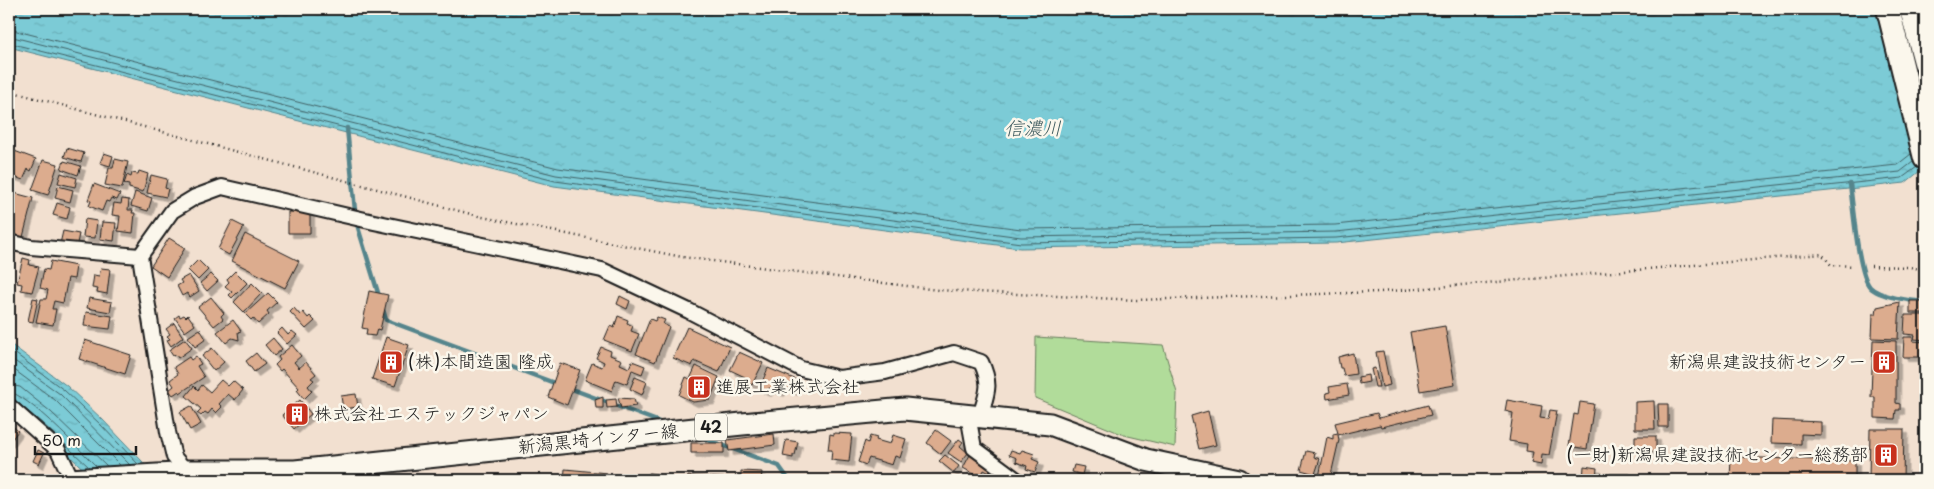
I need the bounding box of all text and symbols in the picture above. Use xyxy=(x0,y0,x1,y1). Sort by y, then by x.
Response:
water label: 信濃川 xyxy=(1004,113,1062,141)
place label: (株)本間造園 隆成 xyxy=(408,347,554,374)
place label: 新潟県建設技術センター xyxy=(1669,347,1866,374)
building icon: (株)本間造園 隆成 xyxy=(378,349,404,375)
building icon: 新潟県建設技術センター xyxy=(1871,349,1897,375)
place label: 進展工業株式会社 xyxy=(716,372,860,399)
building icon: 進展工業株式会社 xyxy=(686,374,712,400)
place label: 株式会社エステックジャパン xyxy=(314,399,549,426)
building icon: 株式会社エステックジャパン xyxy=(284,401,310,427)
road number: 42 xyxy=(695,414,727,441)
street label: 新潟黒埼インター線 xyxy=(516,416,679,459)
scale bar xyxy=(35,424,136,456)
text: 50 m xyxy=(42,428,81,451)
place label: (一財)新潟県建設技術センター総務部 xyxy=(1567,440,1868,467)
building icon: (一財)新潟県建設技術センター総務部 xyxy=(1873,442,1899,468)

